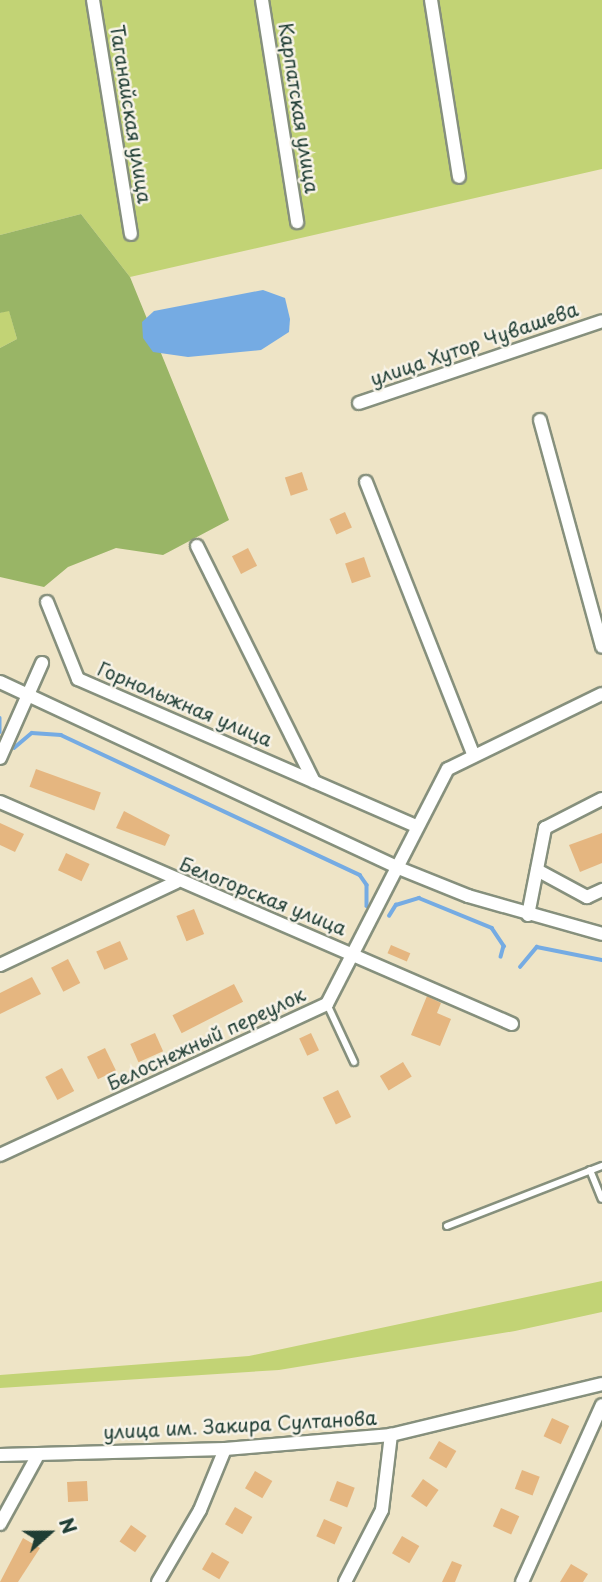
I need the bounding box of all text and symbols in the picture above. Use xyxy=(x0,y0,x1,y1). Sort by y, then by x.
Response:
street label: Карпатская улица xyxy=(274,21,324,195)
street label: Таганайская улица xyxy=(106,23,156,205)
street label: улица Хутор Чувашева xyxy=(366,297,582,391)
street label: Горнолыжная улица xyxy=(94,657,276,751)
street label: Белогорская улица xyxy=(176,852,350,940)
street label: Белоснежный переулок xyxy=(103,983,309,1095)
street label: улица им. Закира Султанова xyxy=(102,1406,378,1444)
north arrow xyxy=(14,1498,84,1568)
text: N xyxy=(53,1513,84,1538)

